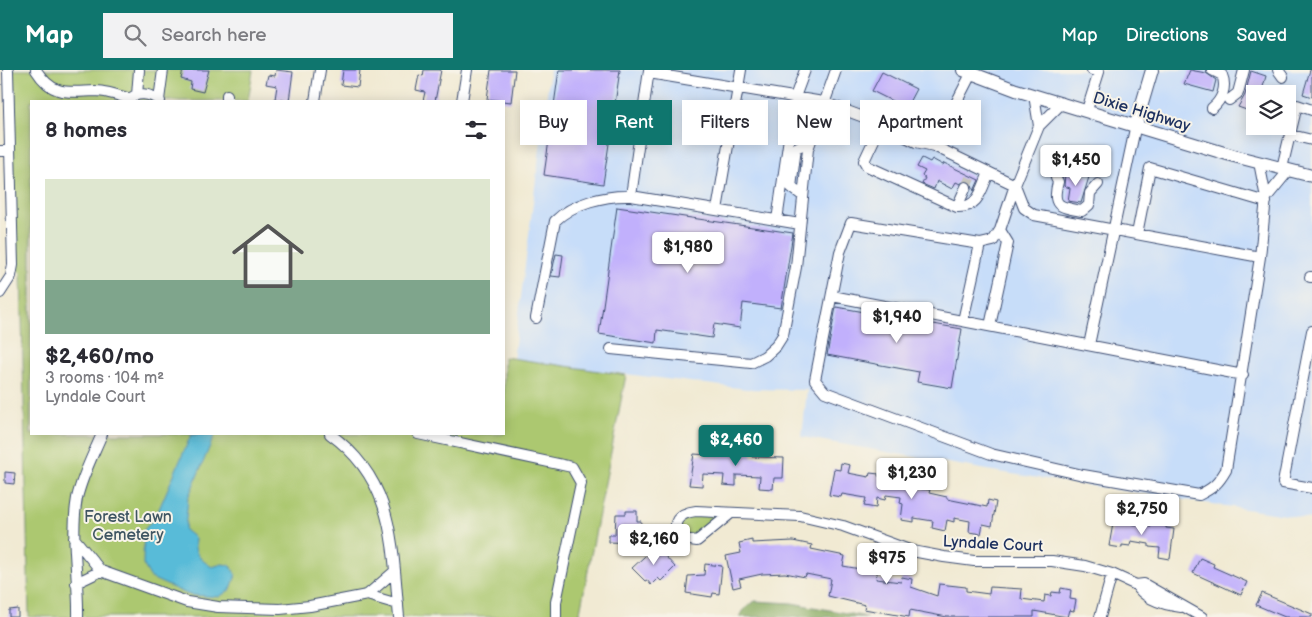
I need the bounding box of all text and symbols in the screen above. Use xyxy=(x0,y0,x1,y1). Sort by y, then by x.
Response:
search box xyxy=(103,13,453,58)
text: Map xyxy=(25,21,73,50)
icon: search xyxy=(121,21,149,49)
text: Search here xyxy=(161,24,267,47)
text: Map xyxy=(1062,25,1098,46)
text: Directions xyxy=(1126,25,1208,46)
text: Saved xyxy=(1236,25,1287,46)
map controls xyxy=(1246,85,1296,135)
button: layers xyxy=(1246,85,1296,135)
street label: Dixie Highway xyxy=(1091,89,1193,136)
chip: Buy xyxy=(520,100,587,145)
chip: Rent xyxy=(597,100,672,145)
chip: Filters xyxy=(682,100,768,145)
chip: New xyxy=(778,100,850,145)
chip: Apartment xyxy=(860,100,981,145)
icon: filters xyxy=(462,116,490,144)
text: 8 homes xyxy=(45,118,127,143)
pin: $1,450 xyxy=(1035,144,1117,187)
text: $1,450 xyxy=(1051,151,1101,170)
icon: home xyxy=(223,211,313,301)
pin: $1,980 xyxy=(647,232,729,274)
text: $1,980 xyxy=(663,238,713,257)
pin: $1,940 xyxy=(856,302,938,344)
text: $1,940 xyxy=(872,308,922,327)
text: $2,460/mo xyxy=(45,344,154,369)
text: 3 rooms · 104 m² xyxy=(45,369,164,388)
text: Lyndale Court xyxy=(45,388,145,407)
pin: $2,460 xyxy=(695,424,777,467)
text: $2,460 xyxy=(710,431,762,450)
pin: $1,230 xyxy=(871,458,953,500)
text: $1,230 xyxy=(887,464,937,483)
pin: $2,750 xyxy=(1101,494,1183,536)
text: $2,750 xyxy=(1116,500,1168,519)
park label: Forest Lawn Cemetery xyxy=(84,508,172,545)
pin: $2,160 xyxy=(613,524,695,566)
text: $2,160 xyxy=(629,530,679,549)
street label: Lyndale Court xyxy=(942,532,1044,557)
pin: $975 xyxy=(857,542,917,585)
text: $975 xyxy=(868,549,906,568)

